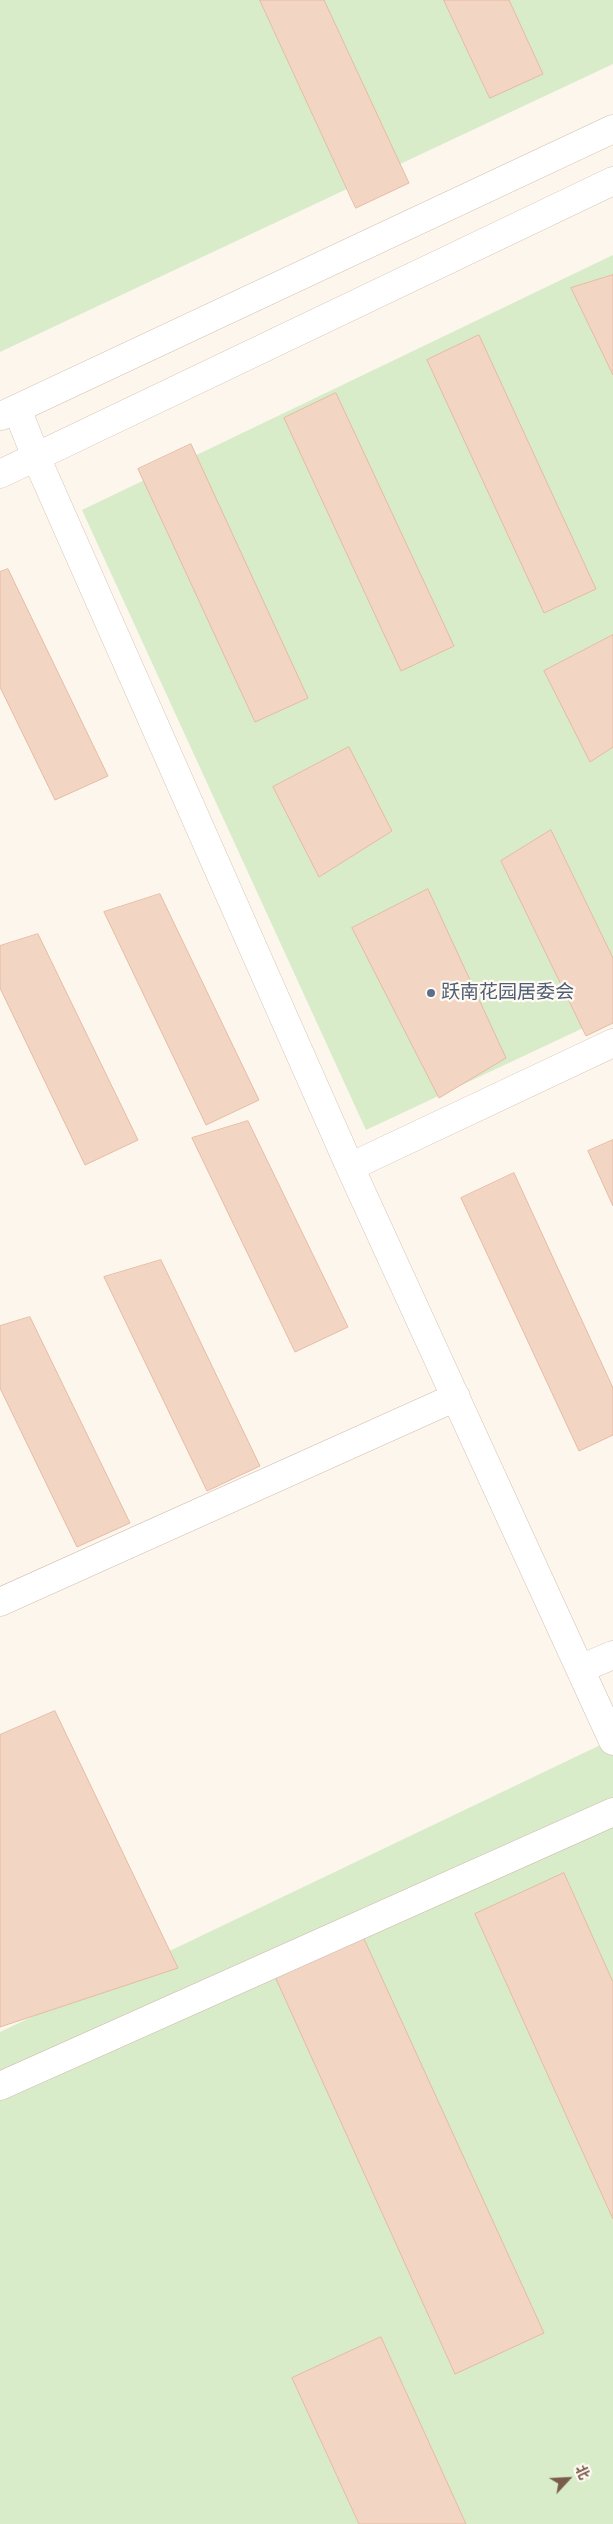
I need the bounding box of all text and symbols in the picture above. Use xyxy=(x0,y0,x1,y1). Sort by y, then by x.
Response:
place label: 跃南花园居委会 xyxy=(441,982,574,1004)
marker: 跃南花园居委会 xyxy=(425,987,437,999)
north arrow xyxy=(543,2454,593,2504)
text: 北 xyxy=(571,2463,593,2482)

